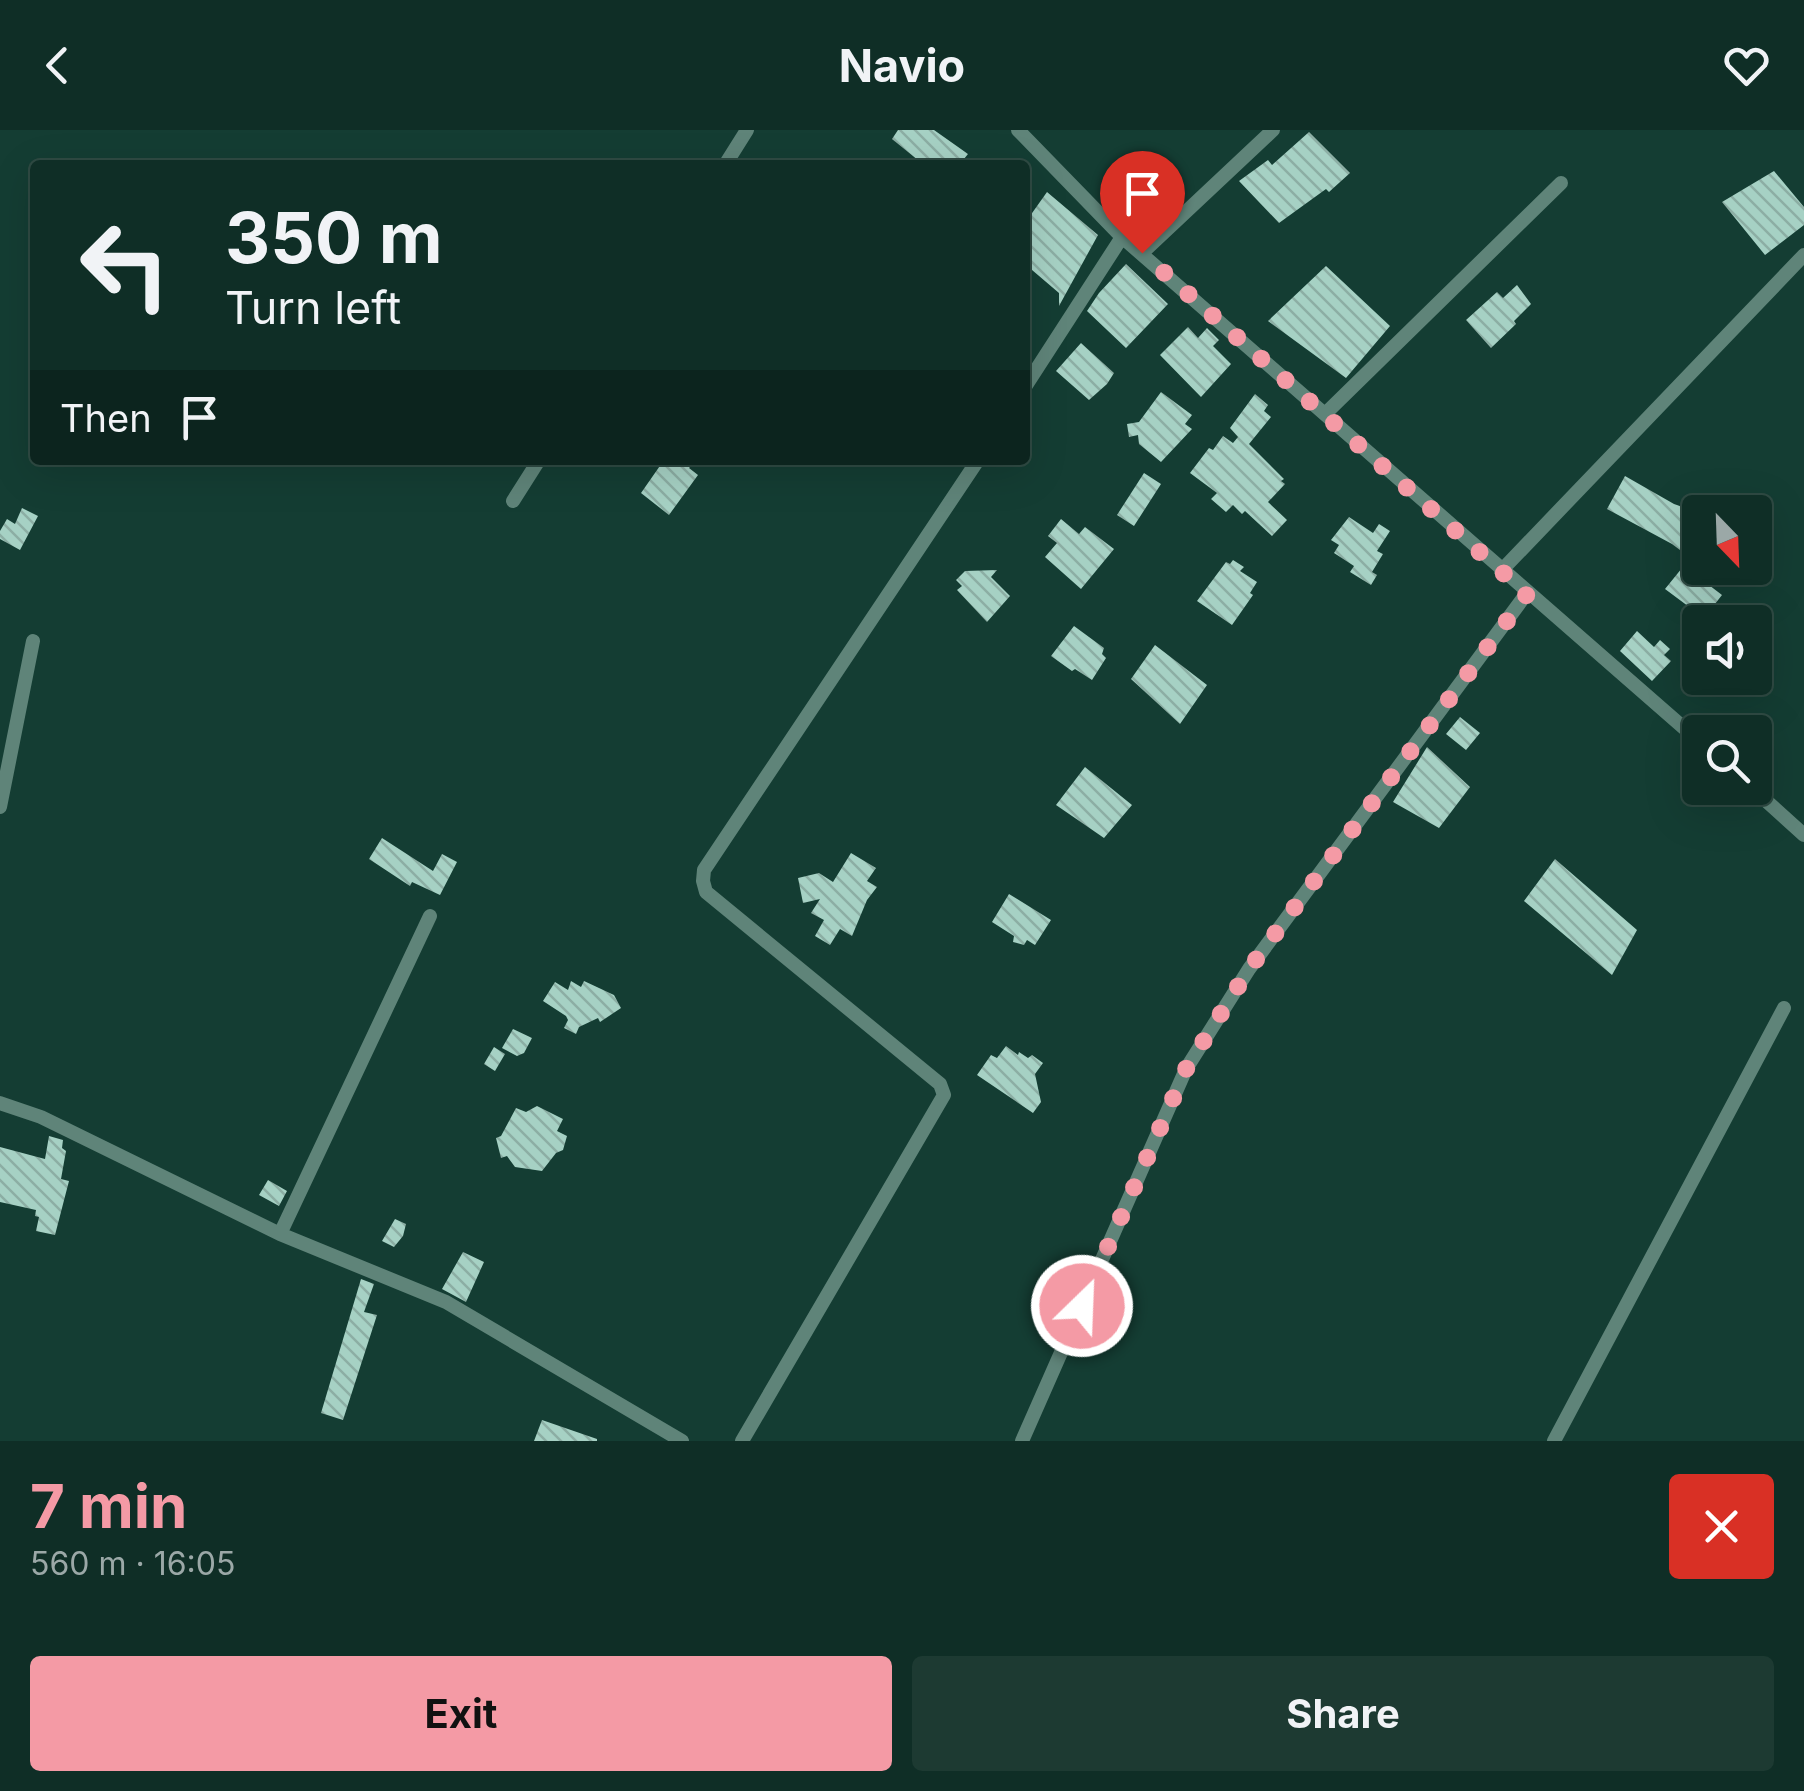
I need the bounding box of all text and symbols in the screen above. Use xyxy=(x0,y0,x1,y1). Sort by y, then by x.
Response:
icon: back xyxy=(30,38,85,93)
text: Navio xyxy=(839,38,965,93)
icon: heart xyxy=(1719,38,1774,93)
pin xyxy=(1100,151,1185,254)
icon: arrive xyxy=(1115,166,1170,221)
text: 350 m xyxy=(225,195,443,280)
icon: left xyxy=(60,200,190,330)
text: Turn left xyxy=(225,280,401,335)
icon: arrive xyxy=(172,390,227,445)
text: Then xyxy=(60,395,152,441)
north arrow xyxy=(1682,495,1772,585)
map controls xyxy=(1682,495,1772,805)
button: sound xyxy=(1682,605,1772,695)
button: search xyxy=(1682,715,1772,805)
position arrow xyxy=(1030,1254,1134,1358)
text: 7 min xyxy=(30,1470,187,1542)
button: close xyxy=(1669,1474,1774,1579)
text: 560 m · 16:05 xyxy=(30,1544,235,1583)
button: Exit xyxy=(30,1656,892,1771)
button: Share xyxy=(912,1656,1774,1771)

